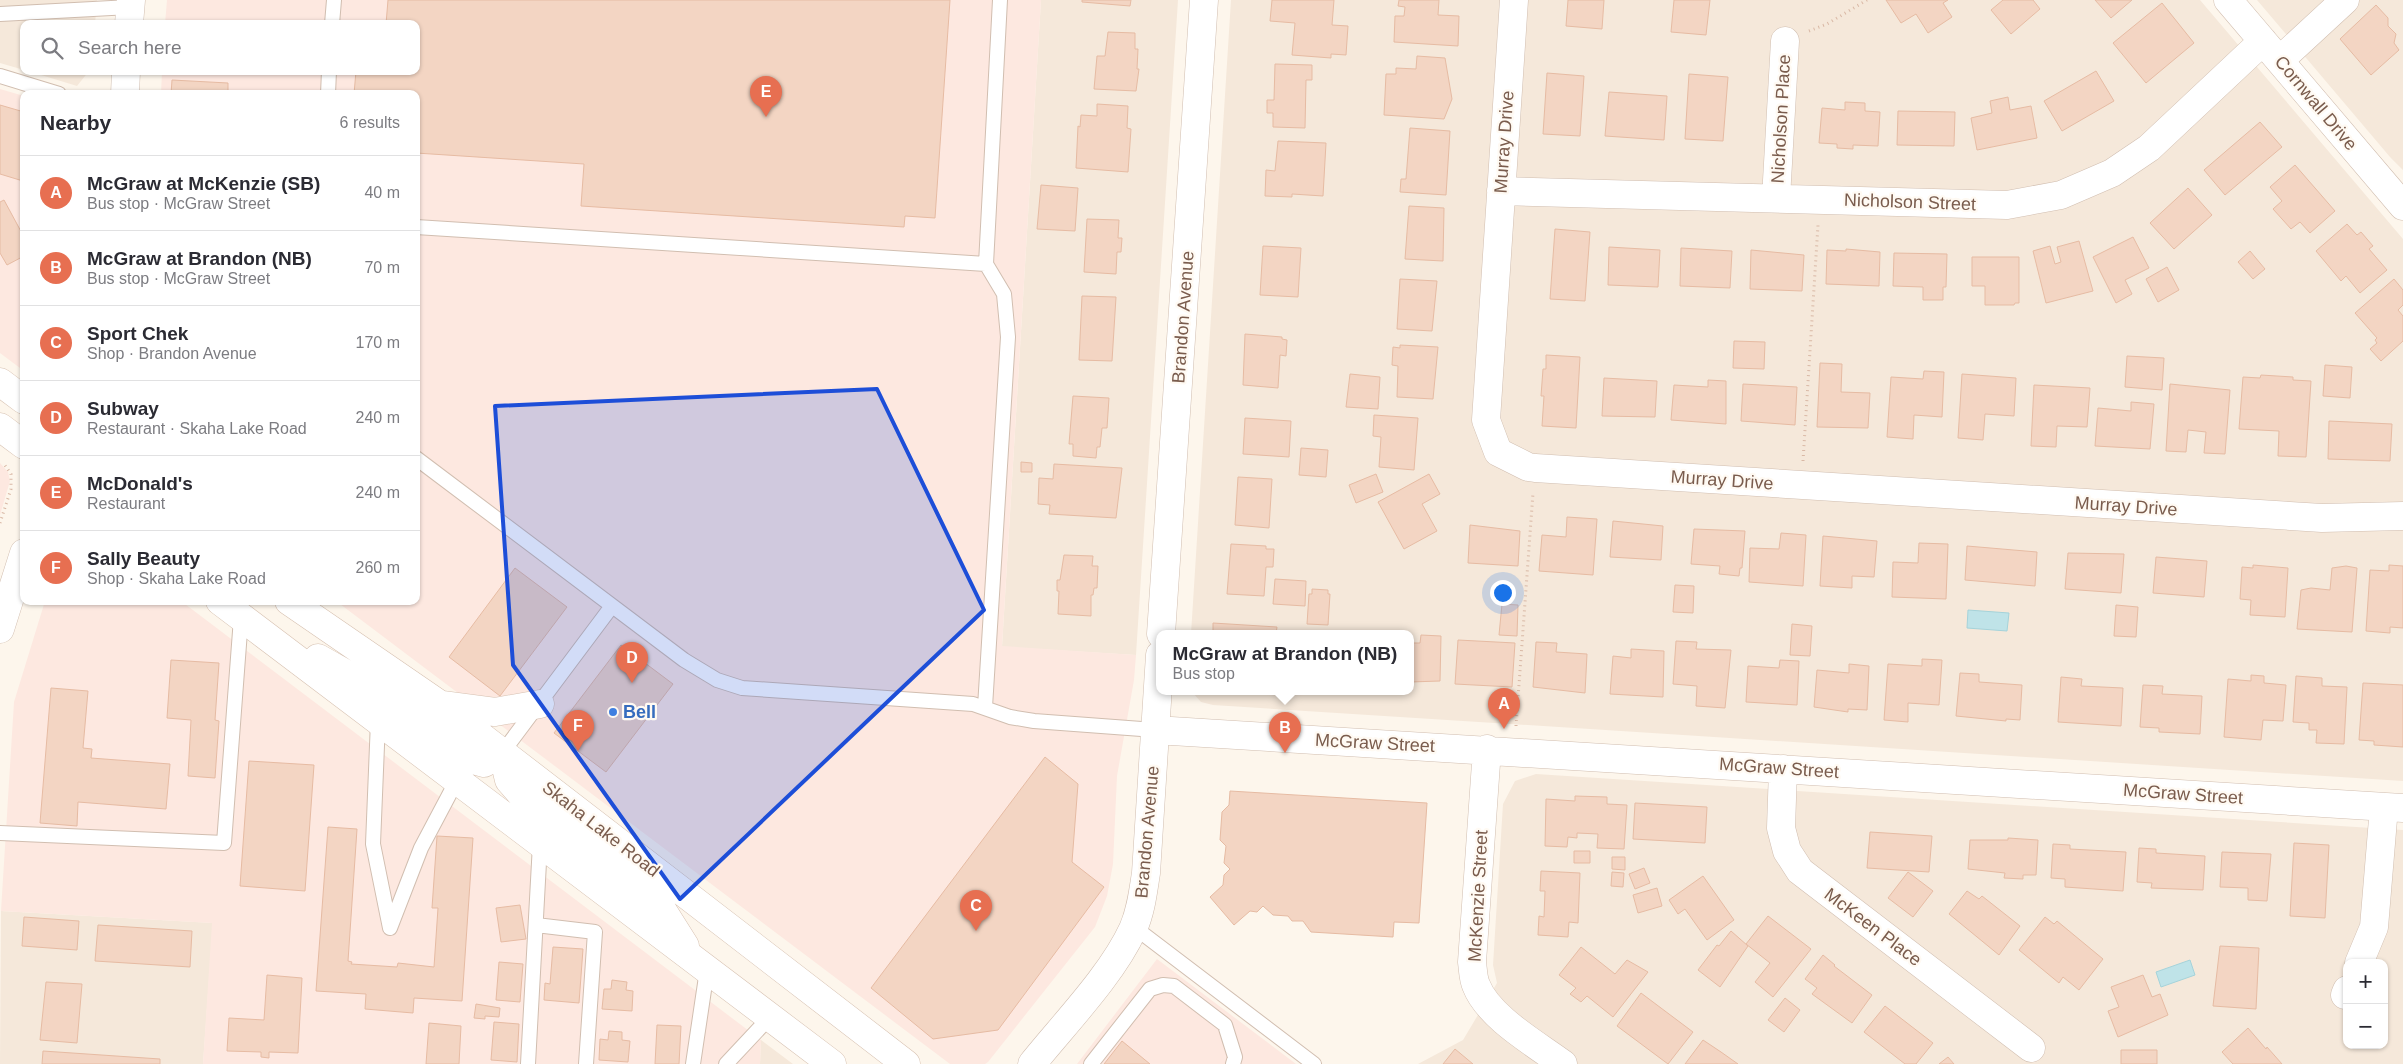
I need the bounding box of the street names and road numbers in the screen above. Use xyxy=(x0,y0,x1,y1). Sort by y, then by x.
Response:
street label: Cornwall Drive xyxy=(2271,52,2361,154)
street label: Nicholson Place xyxy=(1768,54,1794,184)
street label: Murray Drive xyxy=(1490,90,1518,194)
street label: Nicholson Street xyxy=(1844,190,1976,214)
street label: Brandon Avenue xyxy=(1168,250,1198,384)
street label: Murray Drive xyxy=(1670,466,1774,494)
street label: Murray Drive xyxy=(2074,492,2178,520)
street label: McGraw Street xyxy=(1315,730,1435,756)
street label: McGraw Street xyxy=(1718,754,1840,782)
street label: Brandon Avenue xyxy=(1131,765,1163,899)
street label: Skaha Lake Road xyxy=(538,777,664,881)
street label: McGraw Street xyxy=(2122,780,2244,808)
street label: McKenzie Street xyxy=(1465,830,1491,962)
street label: McKeen Place xyxy=(1821,884,1925,970)

